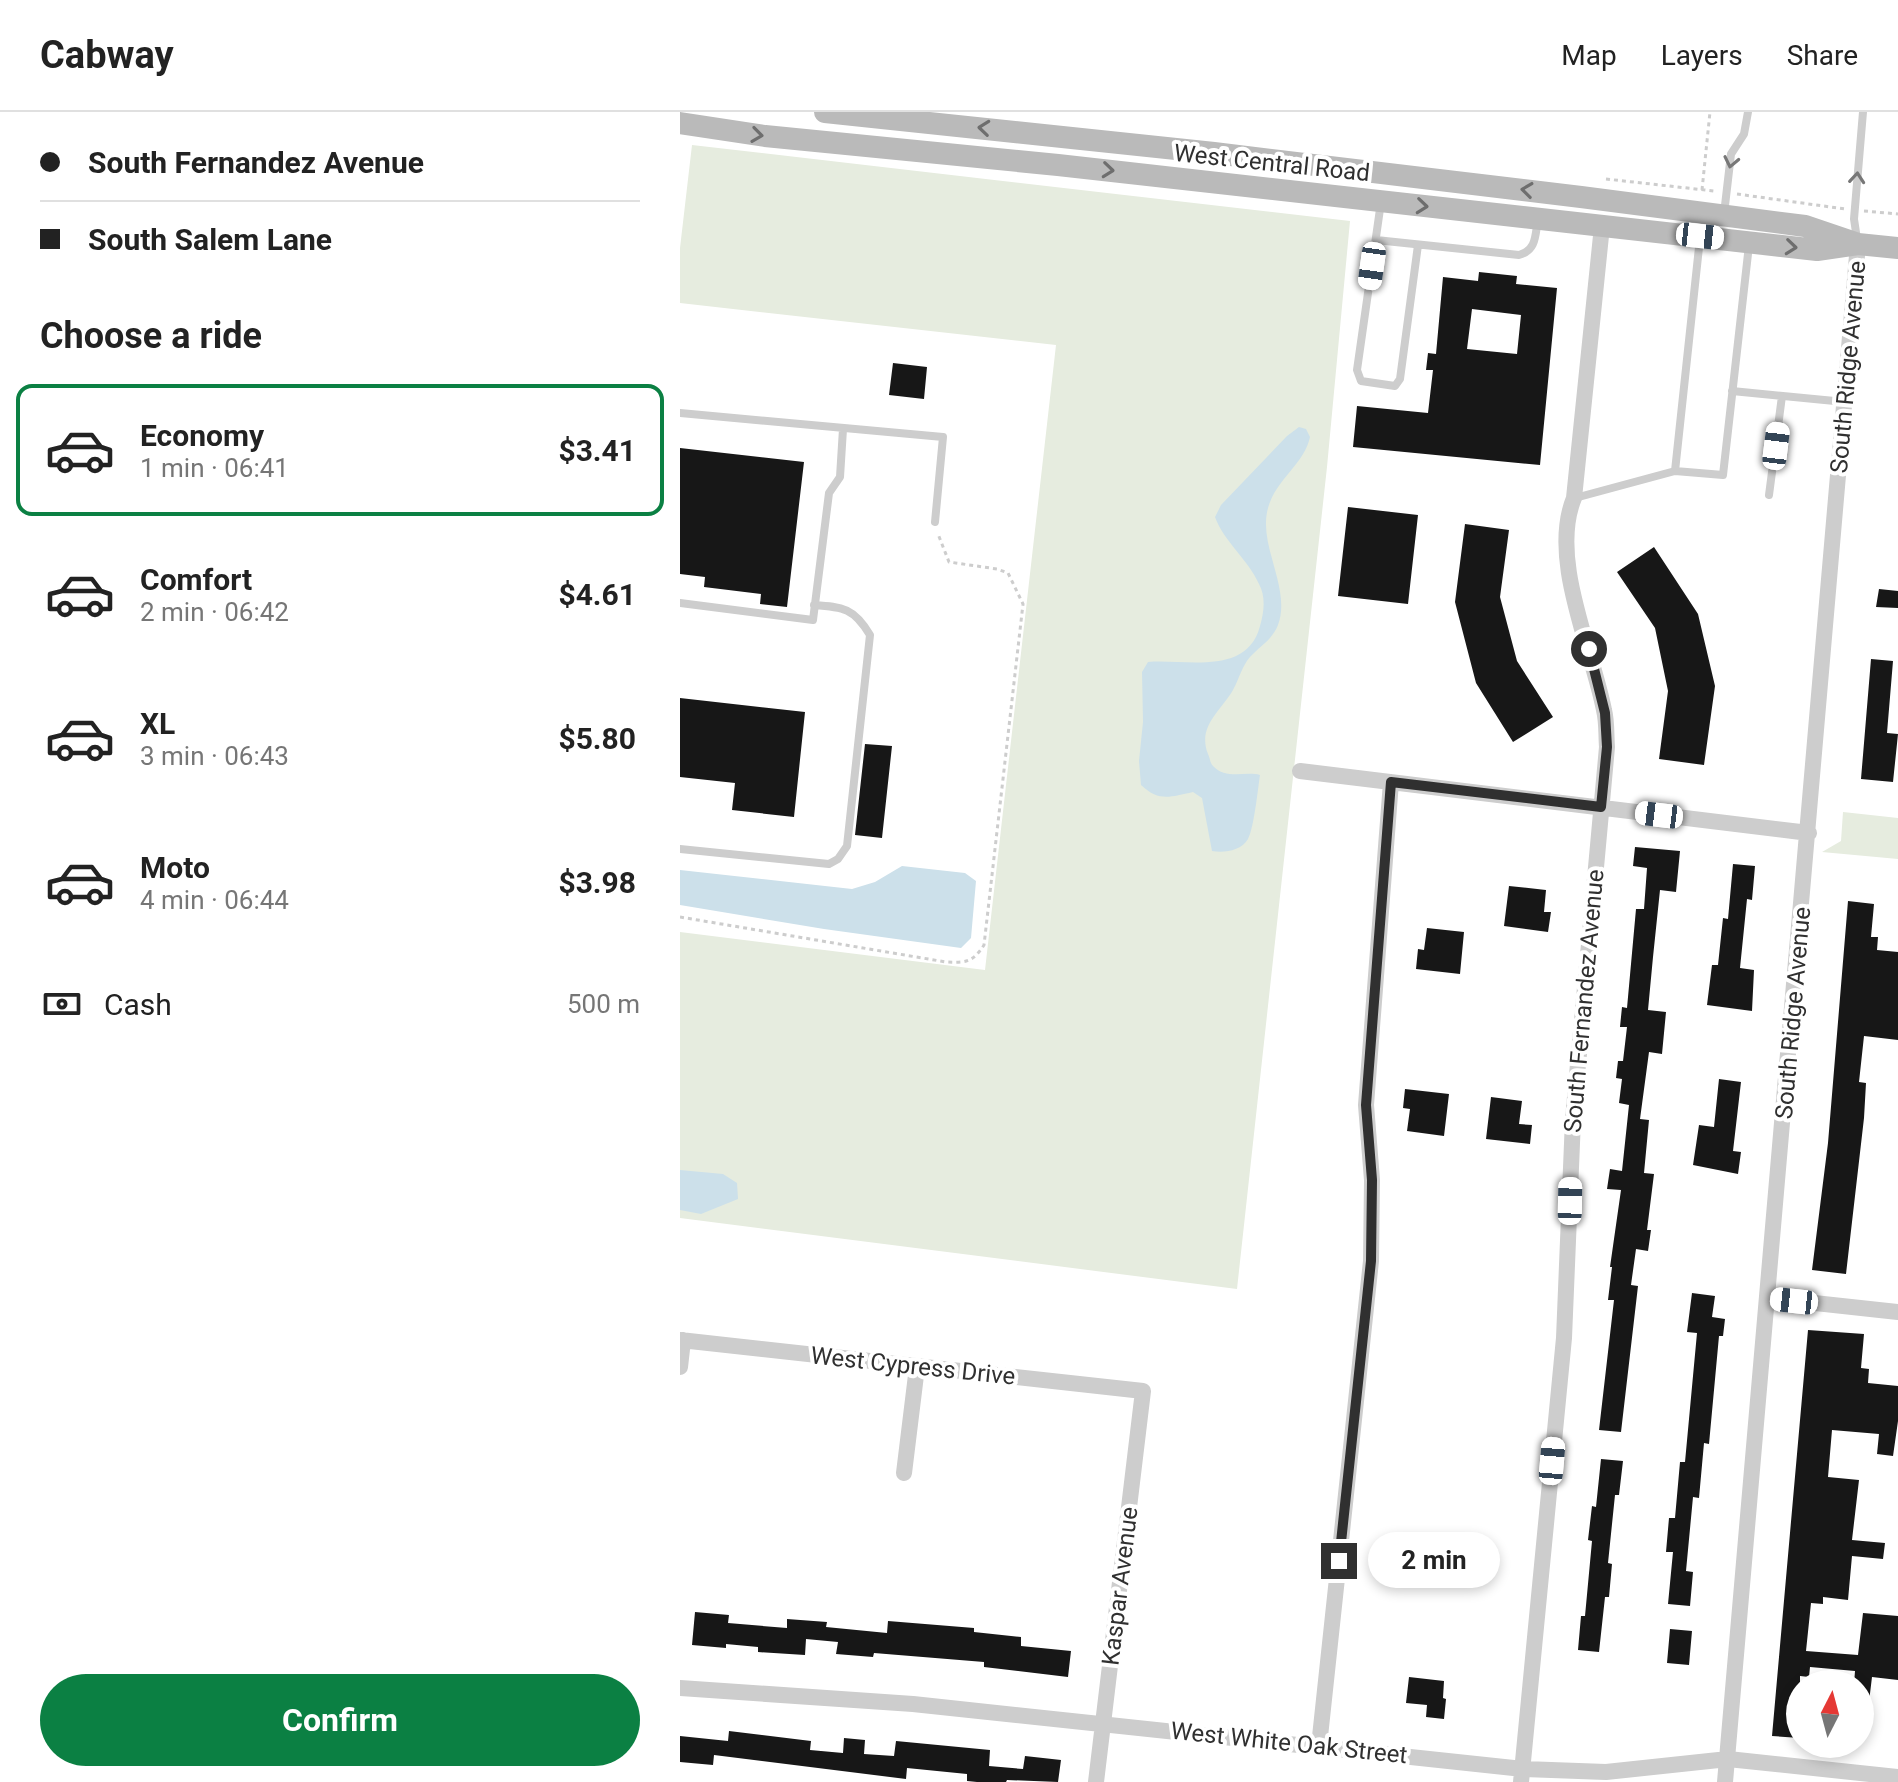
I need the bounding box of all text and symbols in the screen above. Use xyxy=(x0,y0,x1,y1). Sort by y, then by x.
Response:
text: Cabway xyxy=(40,33,174,77)
text: Map xyxy=(1561,39,1617,72)
text: Layers xyxy=(1661,39,1743,72)
text: Share xyxy=(1787,39,1858,72)
one-way arrow xyxy=(977,120,990,137)
one-way arrow xyxy=(751,126,764,143)
street label: West Central Road xyxy=(1173,139,1371,187)
text: South Fernandez Avenue xyxy=(88,145,424,180)
one-way arrow xyxy=(1723,155,1740,168)
one-way arrow xyxy=(1102,162,1115,179)
one-way arrow xyxy=(1849,171,1866,184)
one-way arrow xyxy=(1520,182,1533,199)
one-way arrow xyxy=(1416,197,1429,214)
text: South Salem Lane xyxy=(88,222,332,257)
car xyxy=(1675,222,1725,250)
one-way arrow xyxy=(1784,238,1797,255)
car xyxy=(1357,241,1387,291)
street label: South Ridge Avenue xyxy=(1825,260,1871,474)
text: Choose a ride xyxy=(40,315,262,357)
icon: car xyxy=(44,414,116,486)
text: Economy xyxy=(140,418,264,453)
car xyxy=(1761,421,1791,471)
text: $3.41 xyxy=(558,433,636,468)
text: 1 min · 06:41 xyxy=(140,453,289,483)
icon: car xyxy=(44,558,116,630)
text: Comfort xyxy=(140,562,252,597)
text: $4.61 xyxy=(558,577,636,612)
text: 2 min · 06:42 xyxy=(140,597,289,627)
route start xyxy=(1571,631,1607,667)
icon: car xyxy=(44,702,116,774)
text: XL xyxy=(140,706,175,741)
text: $5.80 xyxy=(558,721,636,756)
text: 3 min · 06:43 xyxy=(140,741,289,771)
car xyxy=(1634,800,1684,830)
icon: car xyxy=(44,846,116,918)
text: Moto xyxy=(140,850,210,885)
text: $3.98 xyxy=(558,865,636,900)
street label: South Fernandez Avenue xyxy=(1559,868,1609,1134)
text: 4 min · 06:44 xyxy=(140,885,289,915)
street label: South Ridge Avenue xyxy=(1770,906,1816,1120)
icon: cash xyxy=(40,982,84,1026)
text: Cash xyxy=(104,987,172,1022)
text: 500 m xyxy=(567,989,640,1019)
car xyxy=(1558,1177,1582,1225)
car xyxy=(1769,1287,1819,1315)
street label: West Cypress Drive xyxy=(809,1341,1017,1391)
car xyxy=(1538,1436,1566,1486)
street label: Kaspar Avenue xyxy=(1096,1505,1144,1667)
callout: 2 min xyxy=(1367,1533,1499,1589)
route end xyxy=(1321,1543,1357,1579)
text: 2 min xyxy=(1401,1545,1467,1575)
north arrow xyxy=(1786,1670,1874,1758)
map controls xyxy=(1786,1670,1874,1758)
button: Confirm xyxy=(40,1674,640,1766)
street label: West White Oak Street xyxy=(1169,1717,1409,1769)

